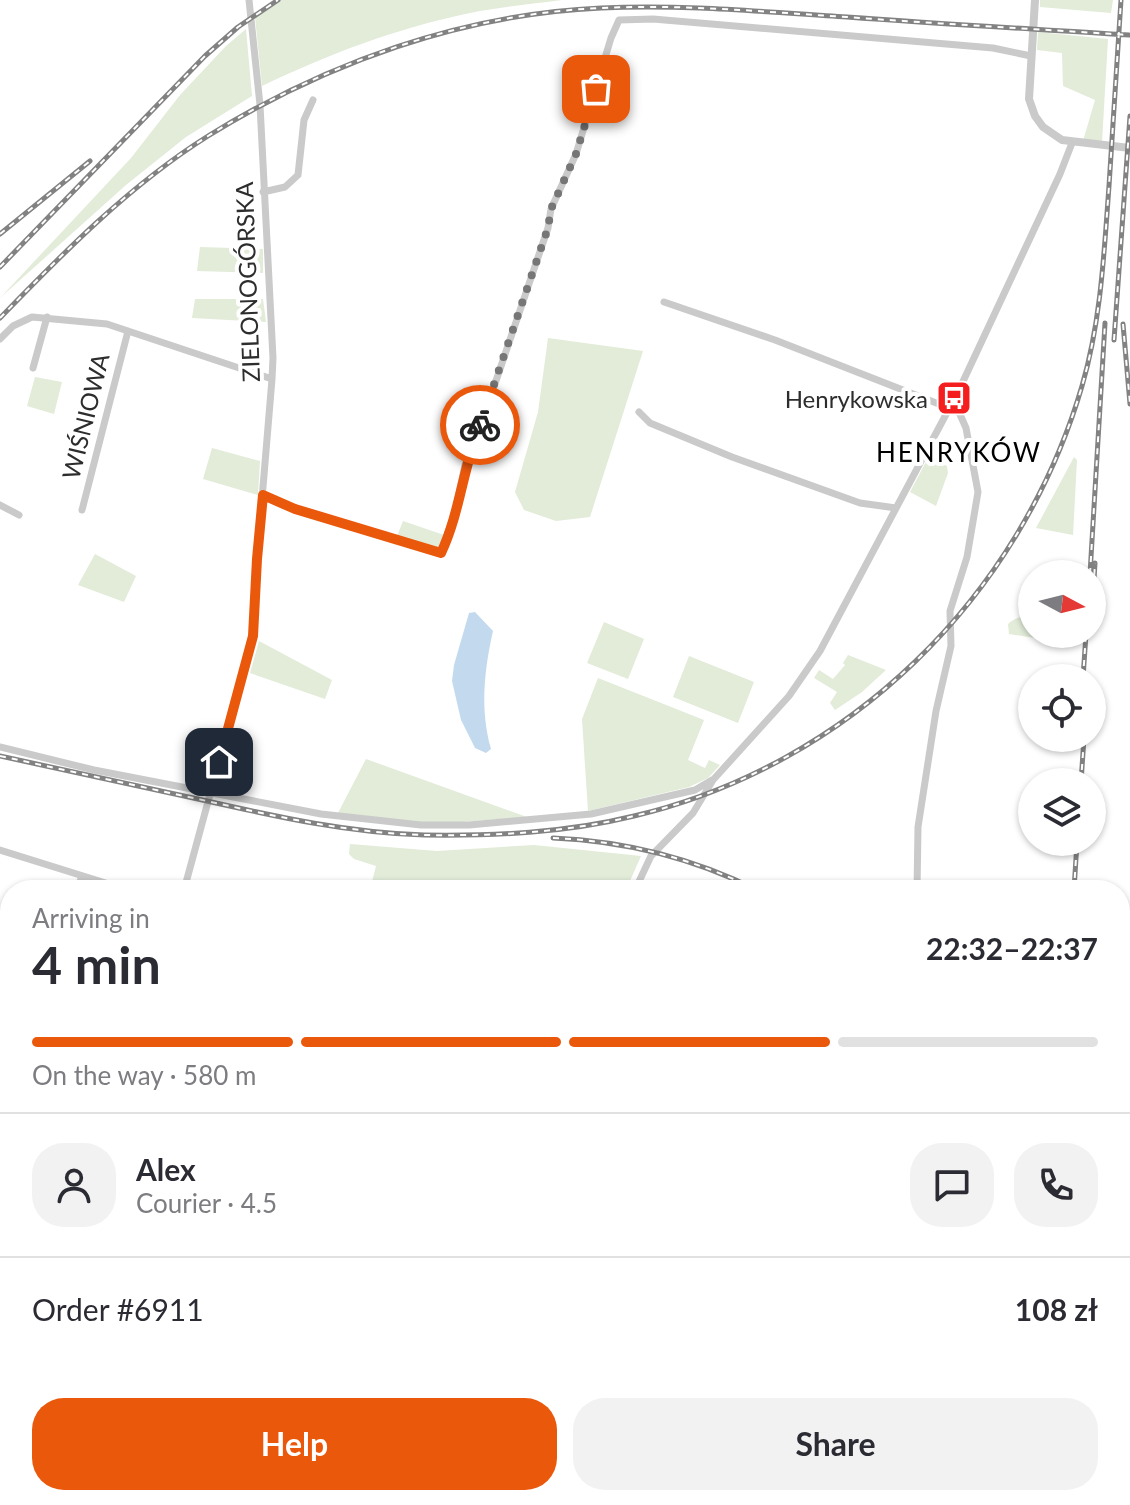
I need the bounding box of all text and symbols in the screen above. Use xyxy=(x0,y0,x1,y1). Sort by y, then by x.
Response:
pin xyxy=(562,55,630,123)
icon: bag xyxy=(574,67,618,111)
street label: ZIELONOGÓRSKA xyxy=(229,181,265,383)
street label: WIŚNIOWA xyxy=(55,349,115,482)
bus stop icon: Henrykowska xyxy=(935,379,973,417)
place label: Henrykowska xyxy=(785,384,928,413)
courier xyxy=(440,385,520,465)
icon: bike xyxy=(458,403,502,447)
district label: HENRYKÓW xyxy=(876,436,1042,468)
north arrow xyxy=(1018,560,1106,648)
map controls xyxy=(1018,560,1106,856)
button: locate xyxy=(1018,664,1106,752)
pin xyxy=(185,728,253,796)
icon: home xyxy=(197,740,241,784)
button: layers xyxy=(1018,768,1106,856)
text: Arriving in xyxy=(32,902,150,934)
text: 22:32–22:37 xyxy=(926,930,1098,966)
text: 4 min xyxy=(32,933,161,995)
text: On the way · 580 m xyxy=(32,1059,256,1091)
button: person xyxy=(32,1143,116,1227)
button: chat xyxy=(910,1143,994,1227)
button: phone xyxy=(1014,1143,1098,1227)
text: Alex xyxy=(136,1151,196,1187)
text: Courier · 4.5 xyxy=(136,1187,277,1219)
text: Order #6911 xyxy=(32,1291,204,1327)
text: 108 zł xyxy=(1015,1291,1098,1327)
button: Help xyxy=(32,1398,557,1490)
button: Share xyxy=(573,1398,1098,1490)

